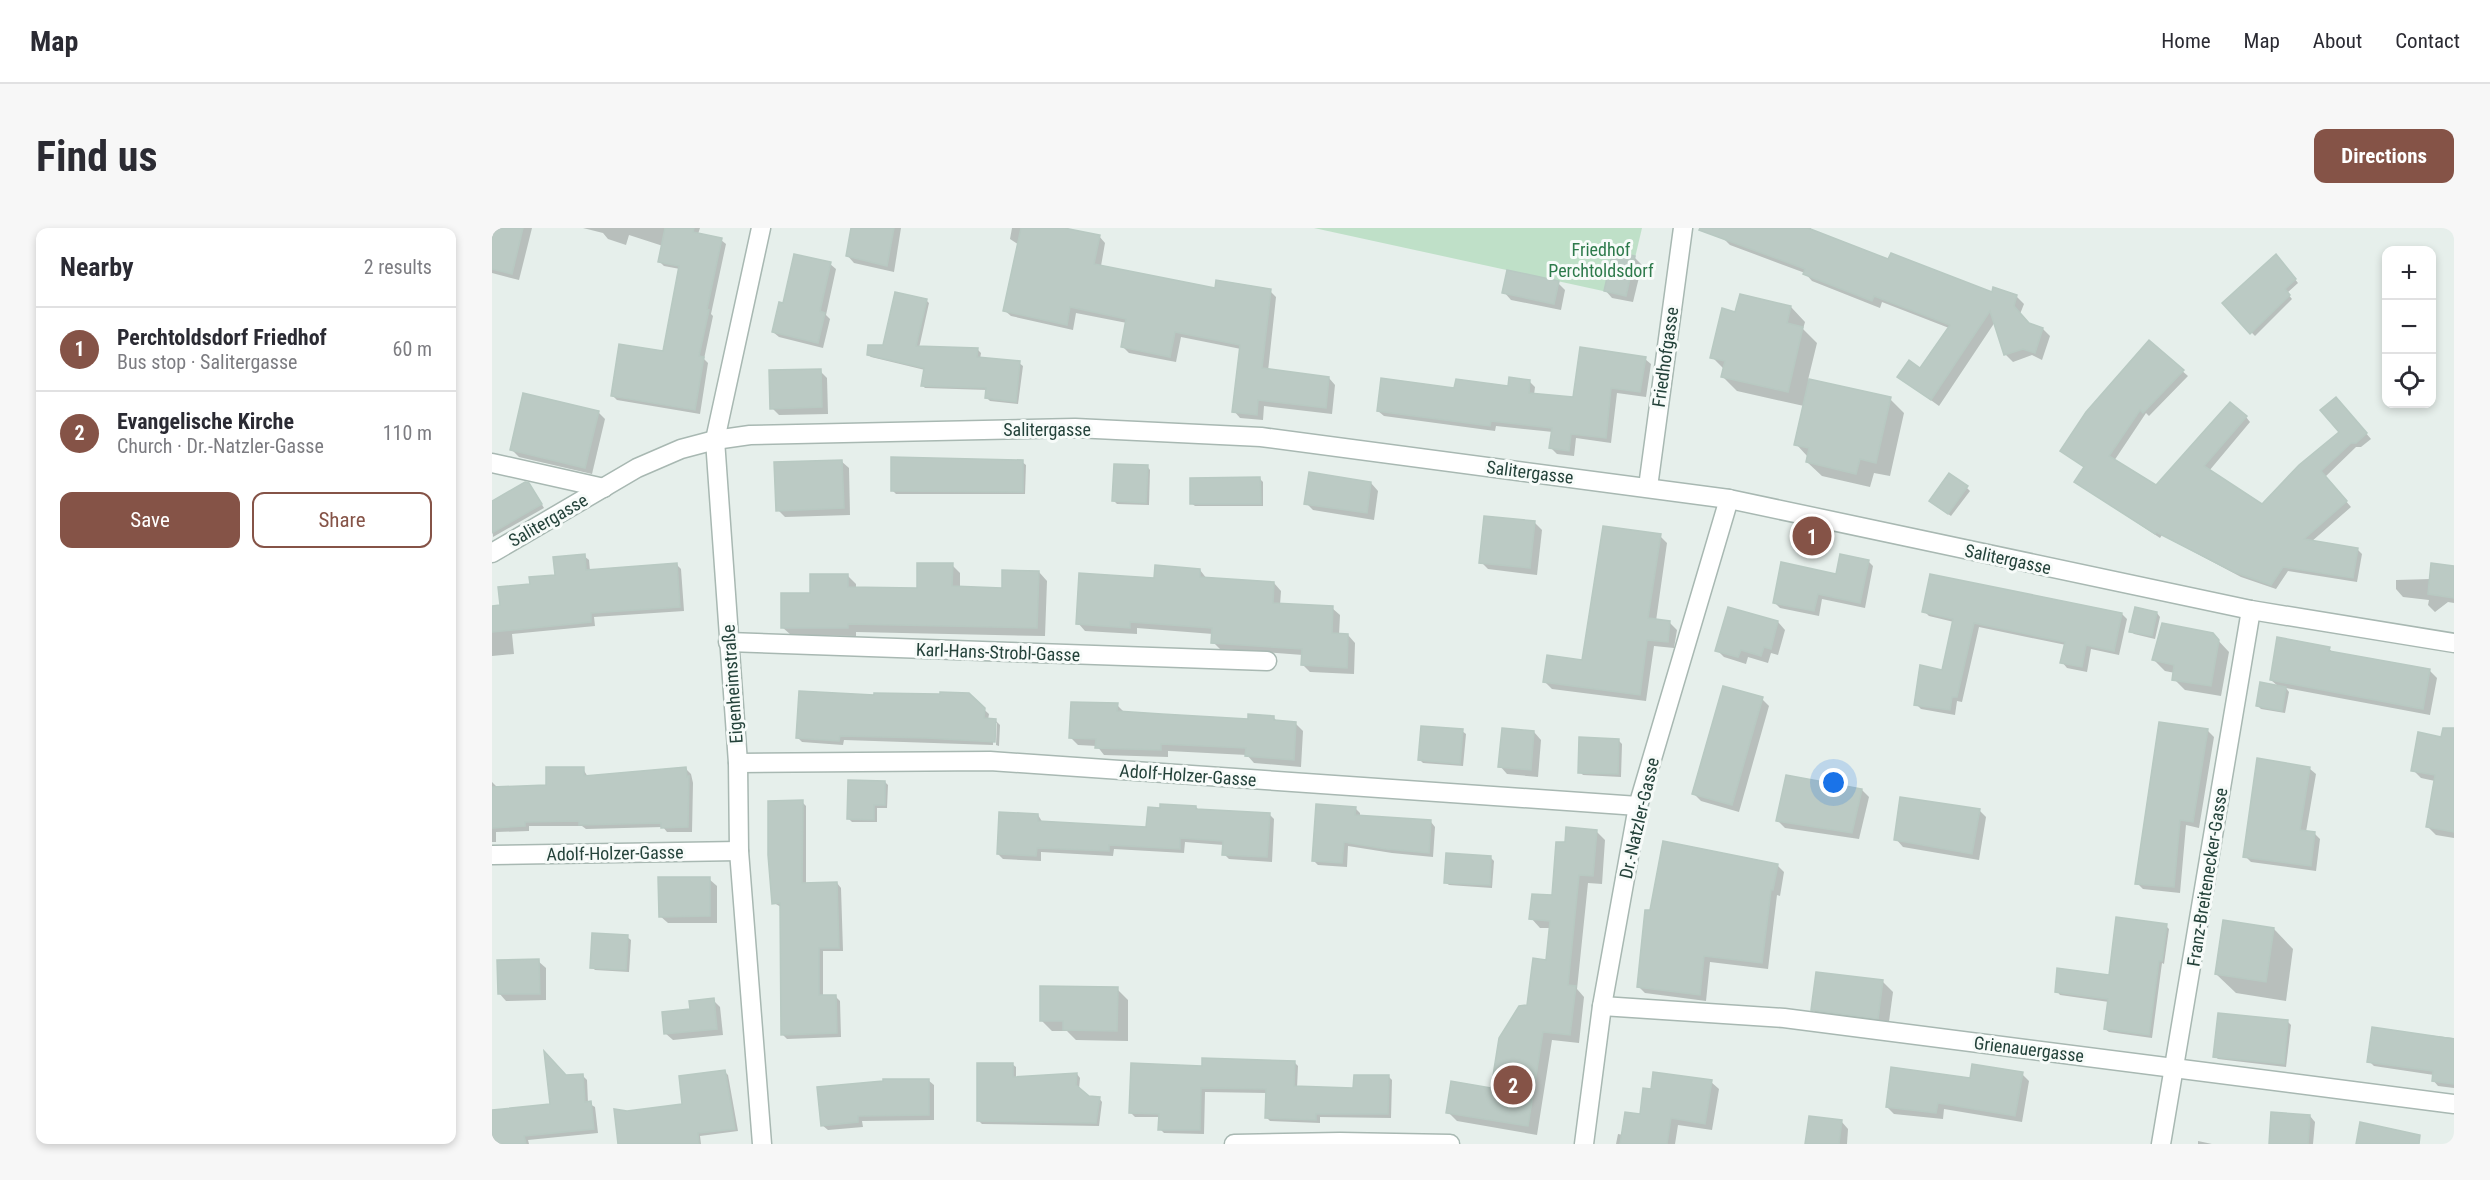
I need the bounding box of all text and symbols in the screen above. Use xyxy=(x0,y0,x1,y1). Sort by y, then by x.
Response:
text: Map xyxy=(30,25,78,58)
text: Home xyxy=(2161,29,2211,53)
text: Map xyxy=(2244,29,2280,53)
text: About xyxy=(2313,29,2362,53)
text: Contact xyxy=(2395,29,2460,53)
button: Directions xyxy=(2314,129,2454,183)
text: Find us xyxy=(36,132,157,181)
park label: Friedhof Perchtoldsdorf xyxy=(1548,239,1654,281)
map controls xyxy=(2382,246,2436,408)
button: + xyxy=(2382,246,2436,300)
text: Nearby xyxy=(60,252,134,282)
text: 2 results xyxy=(364,255,432,279)
button: − xyxy=(2382,300,2436,354)
street label: Friedhofgasse xyxy=(1648,306,1682,408)
text: Perchtoldsdorf Friedhof xyxy=(117,325,327,350)
text: 1 xyxy=(74,337,85,361)
text: 60 m xyxy=(393,337,432,361)
text: Bus stop · Salitergasse xyxy=(117,350,298,374)
button: locate xyxy=(2382,354,2436,408)
text: Evangelische Kirche xyxy=(117,409,294,434)
street label: Salitergasse xyxy=(1003,419,1091,440)
text: 2 xyxy=(74,421,85,445)
text: 110 m xyxy=(383,421,432,445)
text: Church · Dr.-Natzler-Gasse xyxy=(117,434,324,458)
street label: Salitergasse xyxy=(1485,456,1575,488)
street label: Salitergasse xyxy=(505,489,591,551)
button: Save xyxy=(60,492,240,548)
button: Share xyxy=(252,492,432,548)
pin: 1 xyxy=(1792,514,1832,558)
street label: Salitergasse xyxy=(1963,540,2053,578)
street label: Eigenheimstraße xyxy=(717,624,747,744)
street label: Karl-Hans-Strobl-Gasse xyxy=(916,639,1080,665)
street label: Dr.-Natzler-Gasse xyxy=(1615,755,1663,881)
street label: Adolf-Holzer-Gasse xyxy=(1119,760,1257,790)
your location xyxy=(1819,768,1848,797)
street label: Franz-Breitenecker-Gasse xyxy=(2182,786,2232,968)
street label: Adolf-Holzer-Gasse xyxy=(546,841,684,865)
street label: Grienauergasse xyxy=(1973,1032,2085,1066)
pin: 2 xyxy=(1494,1062,1532,1108)

